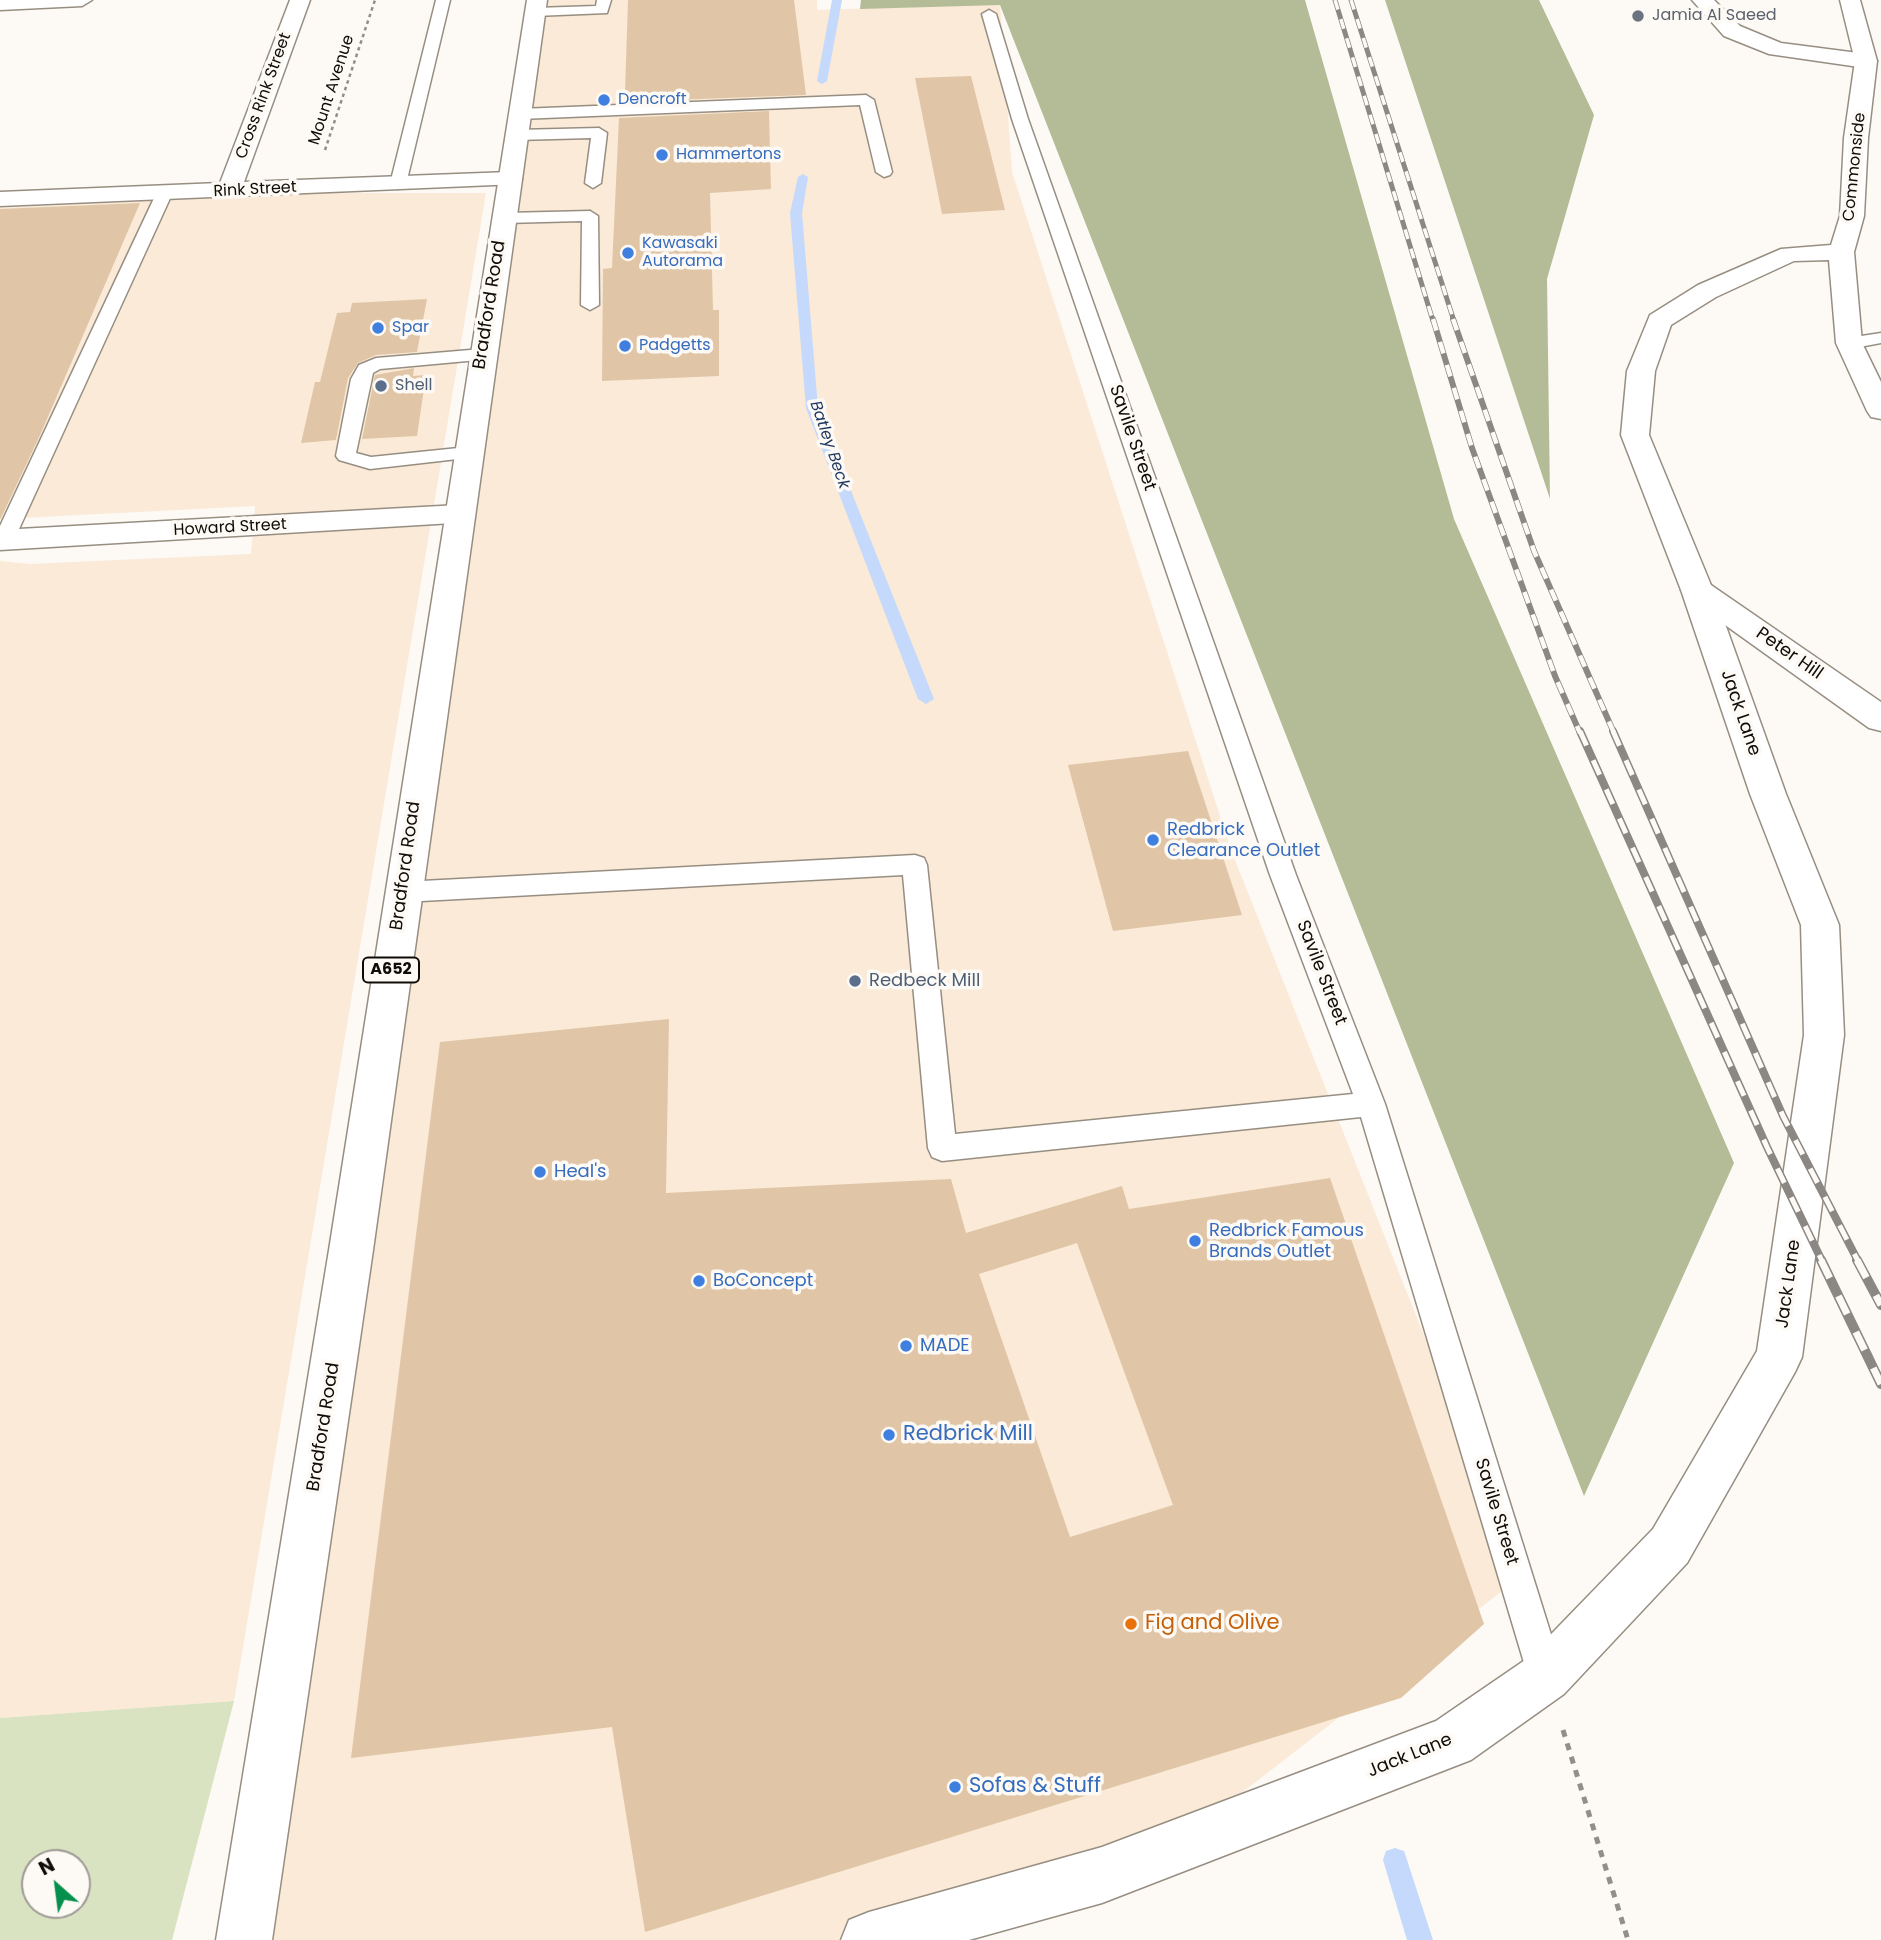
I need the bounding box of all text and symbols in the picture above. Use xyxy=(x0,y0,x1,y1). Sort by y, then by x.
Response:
place label: Jamia Al Saeed xyxy=(1652,6,1777,26)
marker: Jamia Al Saeed xyxy=(1630,8,1646,24)
street label: Cross Rink Street xyxy=(232,30,296,162)
street label: Mount Avenue xyxy=(305,33,359,147)
place label: Dencroft xyxy=(618,90,686,110)
marker: Dencroft xyxy=(596,92,612,108)
street label: Commonside xyxy=(1840,112,1870,222)
place label: Hammertons xyxy=(676,145,781,165)
marker: Hammertons xyxy=(654,147,670,163)
street label: Rink Street xyxy=(213,178,297,202)
place label: Kawasaki Autorama xyxy=(642,234,723,272)
street label: Bradford Road xyxy=(469,239,511,371)
marker: Kawasaki Autorama xyxy=(620,245,636,261)
place label: Spar xyxy=(392,318,429,338)
marker: Spar xyxy=(370,320,386,336)
place label: Padgetts xyxy=(639,336,711,356)
marker: Padgetts xyxy=(617,338,633,354)
place label: Shell xyxy=(395,376,432,396)
marker: Shell xyxy=(373,378,389,394)
street label: Savile Street xyxy=(1104,382,1160,494)
water label: Batley Beck xyxy=(805,398,853,492)
street label: Howard Street xyxy=(173,515,287,541)
street label: Peter Hill xyxy=(1751,623,1827,685)
street label: Jack Lane xyxy=(1715,667,1765,759)
street label: Bradford Road xyxy=(386,800,426,932)
place label: Redbrick Clearance Outlet xyxy=(1167,819,1320,862)
marker: Redbrick Clearance Outlet xyxy=(1145,832,1161,848)
street label: Savile Street xyxy=(1291,918,1351,1028)
road number: A652 xyxy=(363,958,419,982)
place label: Redbeck Mill xyxy=(869,970,980,992)
marker: Redbeck Mill xyxy=(847,973,863,989)
place label: Heal's xyxy=(554,1161,606,1183)
marker: Heal's xyxy=(532,1164,548,1180)
place label: Redbrick Famous Brands Outlet xyxy=(1209,1220,1364,1262)
marker: Redbrick Famous Brands Outlet xyxy=(1187,1233,1203,1249)
street label: Jack Lane xyxy=(1772,1238,1806,1330)
place label: BoConcept xyxy=(713,1270,813,1292)
marker: BoConcept xyxy=(691,1273,707,1289)
place label: MADE xyxy=(920,1335,970,1357)
marker: MADE xyxy=(898,1338,914,1354)
street label: Bradford Road xyxy=(303,1361,345,1493)
place label: Redbrick Mill xyxy=(903,1422,1033,1448)
marker: Redbrick Mill xyxy=(881,1427,897,1443)
street label: Savile Street xyxy=(1470,1456,1522,1568)
place label: Fig and Olive xyxy=(1145,1611,1280,1637)
marker: Fig and Olive xyxy=(1123,1616,1139,1632)
street label: Jack Lane xyxy=(1365,1729,1455,1783)
place label: Sofas & Stuff xyxy=(969,1774,1101,1800)
marker: Sofas & Stuff xyxy=(947,1779,963,1795)
north arrow xyxy=(21,1849,91,1919)
text: N xyxy=(34,1852,59,1882)

